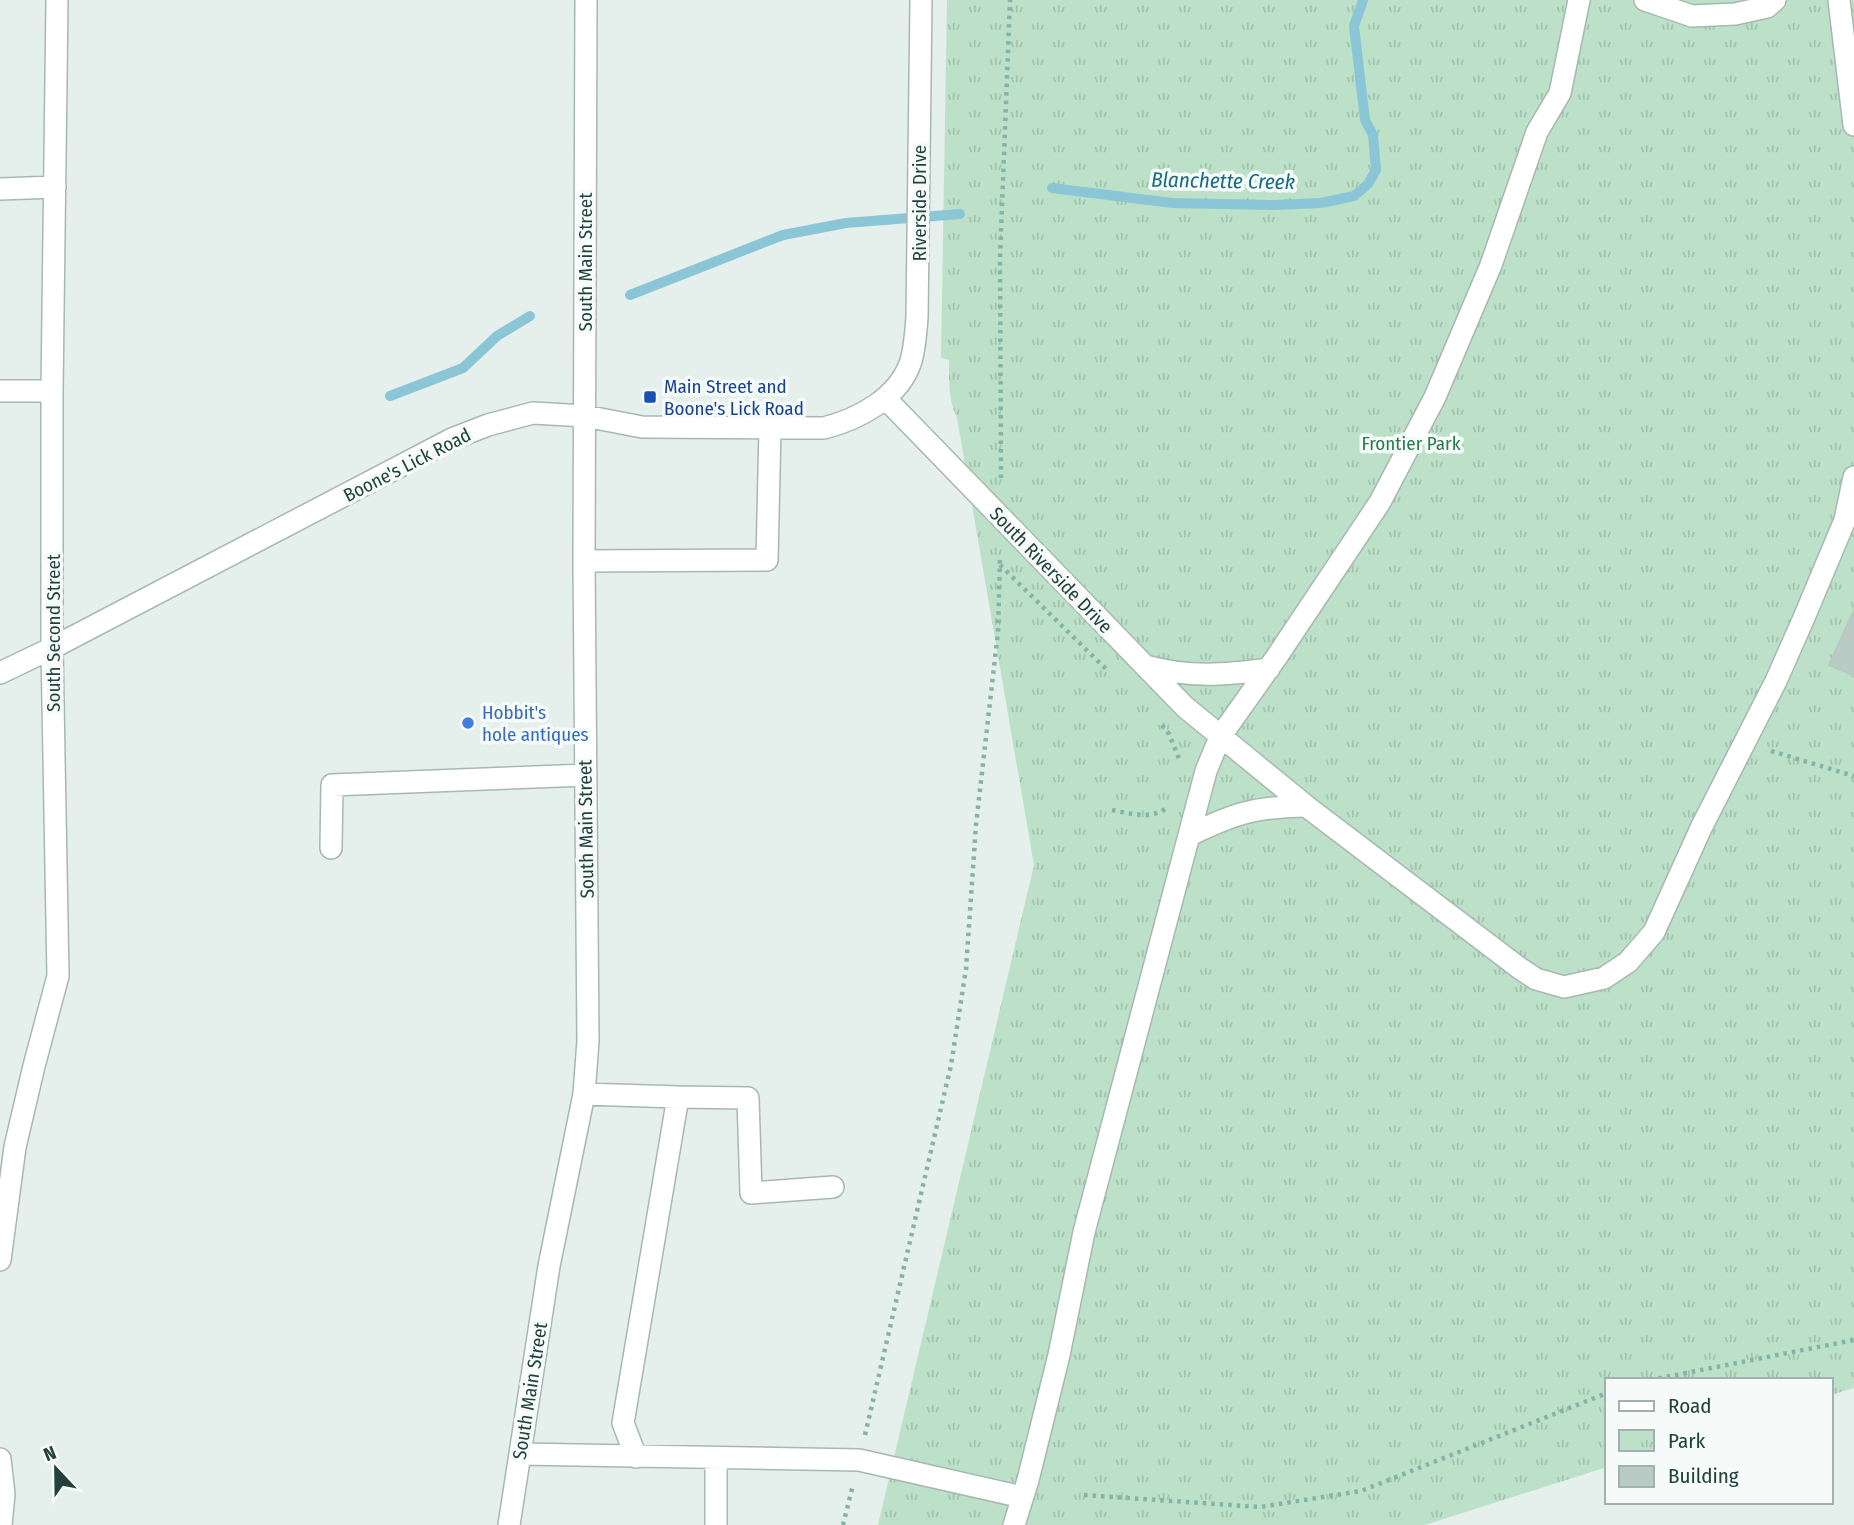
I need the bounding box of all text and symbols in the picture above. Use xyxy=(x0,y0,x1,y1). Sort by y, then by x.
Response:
street label: Riverside Drive xyxy=(908,145,931,261)
water label: Blanchette Creek xyxy=(1151,167,1295,195)
street label: South Main Street xyxy=(574,192,597,331)
place label: Main Street and Boone's Lick Road xyxy=(664,375,804,420)
marker: Main Street and Boone's Lick Road xyxy=(642,389,658,405)
street label: Boone's Lick Road xyxy=(339,423,475,507)
park label: Frontier Park xyxy=(1362,432,1461,455)
street label: South Riverside Drive xyxy=(985,502,1117,638)
street label: South Second Street xyxy=(42,553,65,712)
place label: Hobbit's hole antiques xyxy=(482,701,589,746)
marker: Hobbit's hole antiques xyxy=(460,715,476,731)
street label: South Main Street xyxy=(573,759,599,899)
street label: South Main Street xyxy=(508,1320,552,1461)
legend xyxy=(1605,1378,1833,1504)
text: Road xyxy=(1668,1393,1712,1419)
text: Park xyxy=(1668,1428,1706,1454)
north arrow xyxy=(21,1434,91,1504)
text: N xyxy=(40,1441,59,1466)
text: Building xyxy=(1668,1463,1739,1489)

